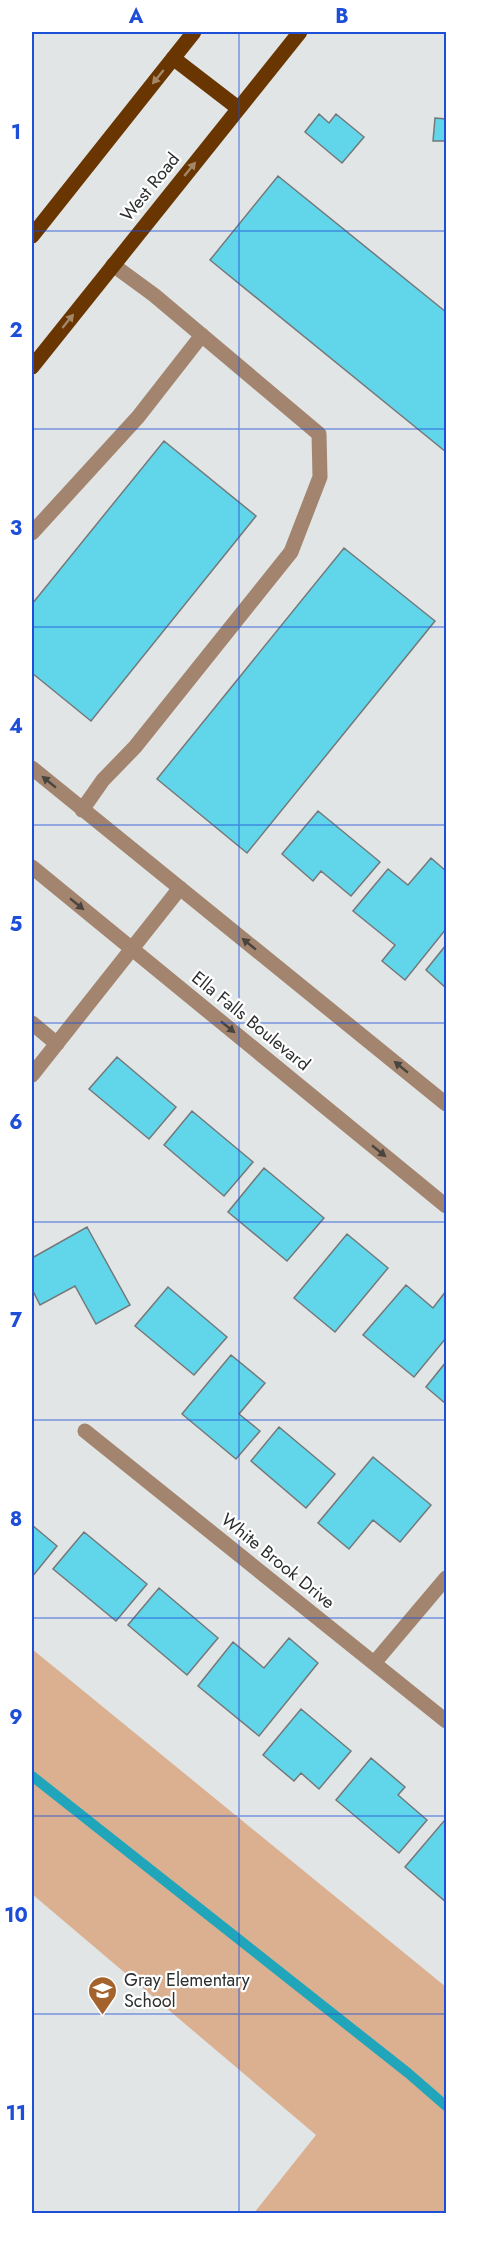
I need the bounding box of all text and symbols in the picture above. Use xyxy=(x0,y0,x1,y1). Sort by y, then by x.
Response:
text: A xyxy=(128,2,144,31)
text: B xyxy=(335,2,349,31)
one-way arrow xyxy=(152,70,164,85)
text: 1 xyxy=(11,118,21,147)
street label: West Road xyxy=(114,147,186,227)
one-way arrow xyxy=(183,161,195,176)
one-way arrow xyxy=(62,313,75,329)
text: 2 xyxy=(9,316,23,345)
text: 3 xyxy=(10,514,22,543)
text: 4 xyxy=(9,712,23,741)
one-way arrow xyxy=(41,777,56,789)
one-way arrow xyxy=(69,897,84,910)
text: 5 xyxy=(10,910,23,939)
one-way arrow xyxy=(241,938,257,951)
street label: Ella Falls Boulevard xyxy=(186,965,316,1077)
one-way arrow xyxy=(220,1021,236,1034)
one-way arrow xyxy=(393,1060,409,1073)
text: 6 xyxy=(9,1108,23,1137)
one-way arrow xyxy=(371,1144,387,1157)
text: 7 xyxy=(10,1306,23,1335)
text: 8 xyxy=(10,1505,22,1534)
street label: White Brook Drive xyxy=(215,1507,341,1615)
text: 9 xyxy=(9,1703,23,1732)
text: 10 xyxy=(4,1901,28,1930)
place label: Gray Elementary School xyxy=(124,1967,250,2014)
school or university icon: Gray Elementary School xyxy=(87,1974,119,2016)
text: 11 xyxy=(6,2099,26,2128)

